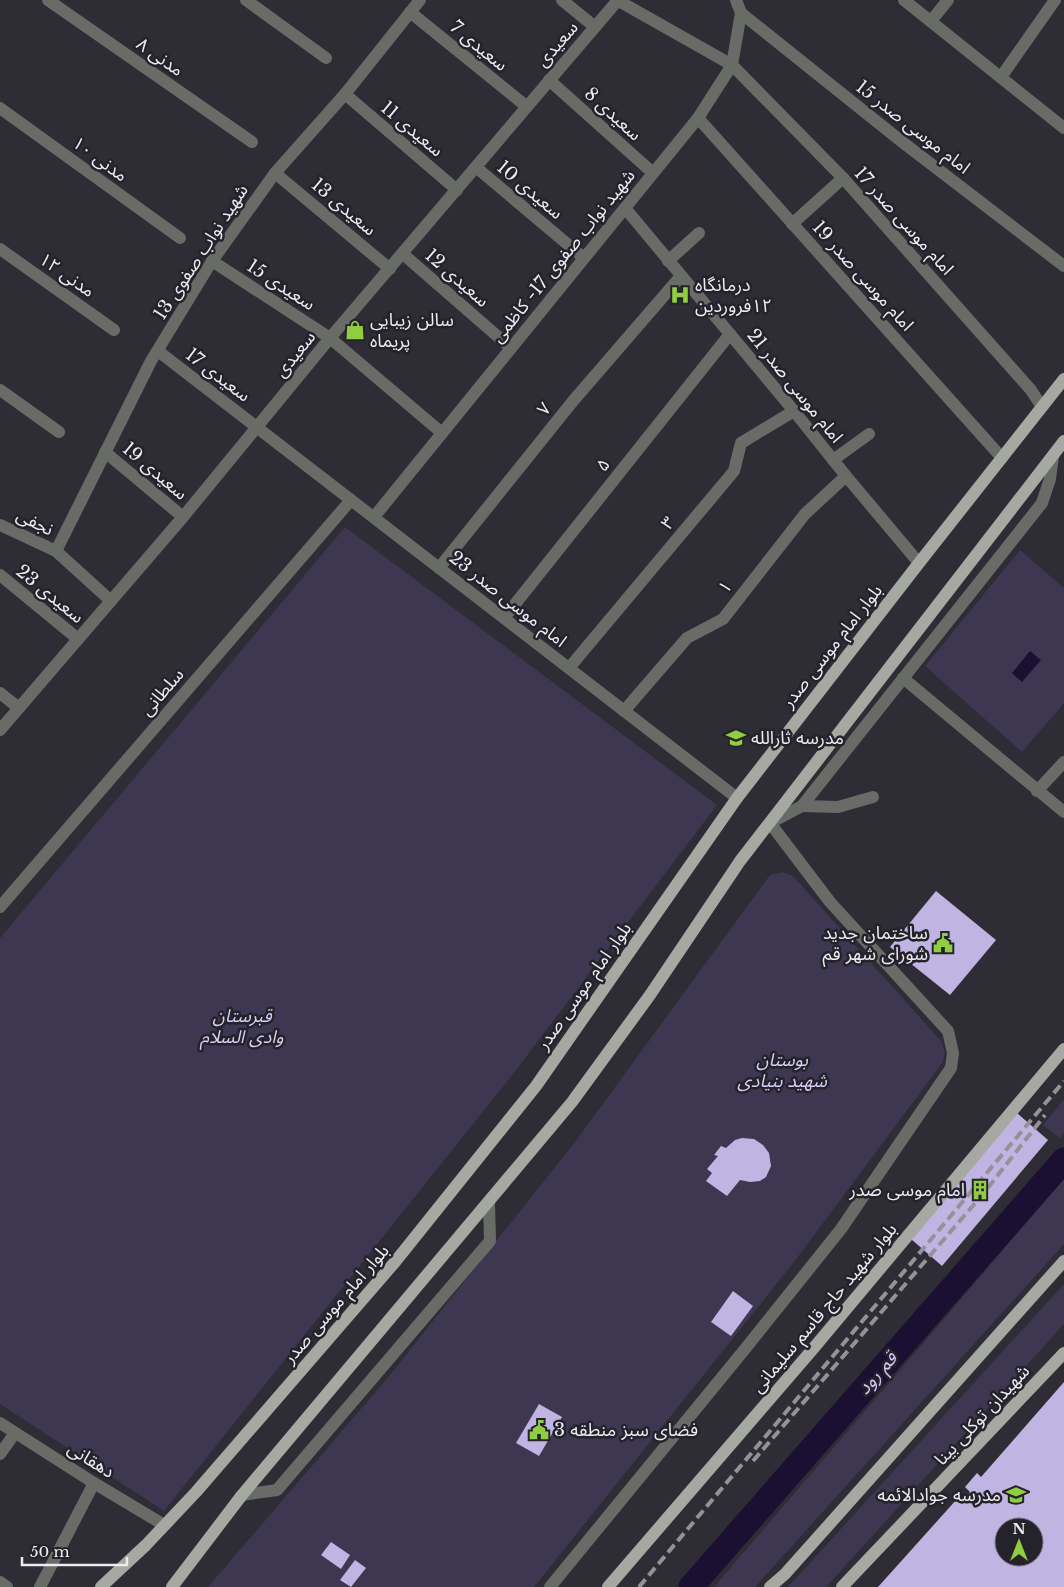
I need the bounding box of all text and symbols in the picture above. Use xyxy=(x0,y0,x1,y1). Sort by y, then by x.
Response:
street label: سعیدی 7 xyxy=(446,16,512,76)
street label: سعیدی xyxy=(531,17,583,71)
street label: مدنی ۸ xyxy=(132,33,188,81)
street label: امام موسی صدر 15 xyxy=(850,75,975,181)
street label: سعیدی 8 xyxy=(580,83,646,145)
street label: سعیدی 11 xyxy=(376,97,448,161)
street label: مدنی ۱۰ xyxy=(68,132,132,186)
street label: سعیدی 10 xyxy=(492,156,568,224)
street label: امام موسی صدر 17 xyxy=(847,162,958,282)
street label: شهید نواب صفوی 17- کاظمی xyxy=(486,165,640,347)
street label: سعیدی 13 xyxy=(307,174,381,240)
street label: شهید نواب صفوی 13 xyxy=(149,180,253,324)
street label: امام موسی صدر 19 xyxy=(806,216,918,338)
street label: سعیدی 12 xyxy=(420,244,494,312)
street label: مدنی ۱۲ xyxy=(35,248,99,302)
street label: سعیدی 15 xyxy=(243,255,319,315)
place label: درمانگاه ١٢فروردین xyxy=(695,274,772,317)
hospital icon: درمانگاه ١٢فروردین xyxy=(669,284,691,306)
place label: سالن زیبایی پریماه xyxy=(370,309,454,352)
shop icon: سالن زیبایی پریماه xyxy=(344,319,366,341)
street label: امام موسی صدر 21 xyxy=(740,325,848,449)
street label: سعیدی xyxy=(270,326,320,382)
street label: سعیدی 17 xyxy=(181,343,255,407)
street label: ۷ xyxy=(532,398,556,420)
street label: سعیدی 19 xyxy=(118,437,192,505)
street label: ۵ xyxy=(591,454,615,476)
street label: نجفی xyxy=(13,504,57,540)
street label: ۳ xyxy=(656,512,680,534)
street label: امام موسی صدر 23 xyxy=(443,546,571,654)
street label: سعیدی 23 xyxy=(12,560,88,628)
street label: ۱ xyxy=(713,576,737,598)
street label: بلوار امام موسی صدر xyxy=(776,580,889,715)
street label: سلطانی xyxy=(135,664,189,720)
school or university icon: مدرسه ثارالله xyxy=(725,727,747,749)
place label: مدرسه ثارالله xyxy=(751,727,844,749)
street label: بلوار امام موسی صدر xyxy=(531,918,639,1057)
place label: ساختمان جدید شورای شهر قم xyxy=(822,922,928,967)
public building icon: ساختمان جدید شورای شهر قم xyxy=(932,932,954,954)
park label: قبرستان وادی السلام xyxy=(199,1005,284,1051)
park label: بوستان شهید بنیادی xyxy=(737,1049,828,1092)
place label: امام موسی صدر xyxy=(848,1179,965,1204)
building icon: امام موسی صدر xyxy=(969,1179,991,1201)
street label: بلوار شهید حاج قاسم سلیمانی xyxy=(747,1219,903,1399)
street label: بلوار امام موسی صدر xyxy=(278,1240,396,1371)
water label: قم رود xyxy=(852,1346,905,1401)
street label: شهیدان توکلی بینا xyxy=(930,1360,1034,1470)
public building icon: فضای سبز منطقه 3 xyxy=(528,1419,550,1441)
place label: فضای سبز منطقه 3 xyxy=(554,1419,698,1441)
street label: دهقانی xyxy=(63,1437,119,1483)
place label: مدرسه جوادالائمه xyxy=(877,1484,1001,1506)
school or university icon: مدرسه جوادالائمه xyxy=(1005,1484,1027,1506)
north arrow xyxy=(994,1517,1044,1567)
text: N xyxy=(1012,1520,1026,1538)
scale bar xyxy=(22,1534,128,1566)
text: 50 m xyxy=(30,1542,70,1561)

